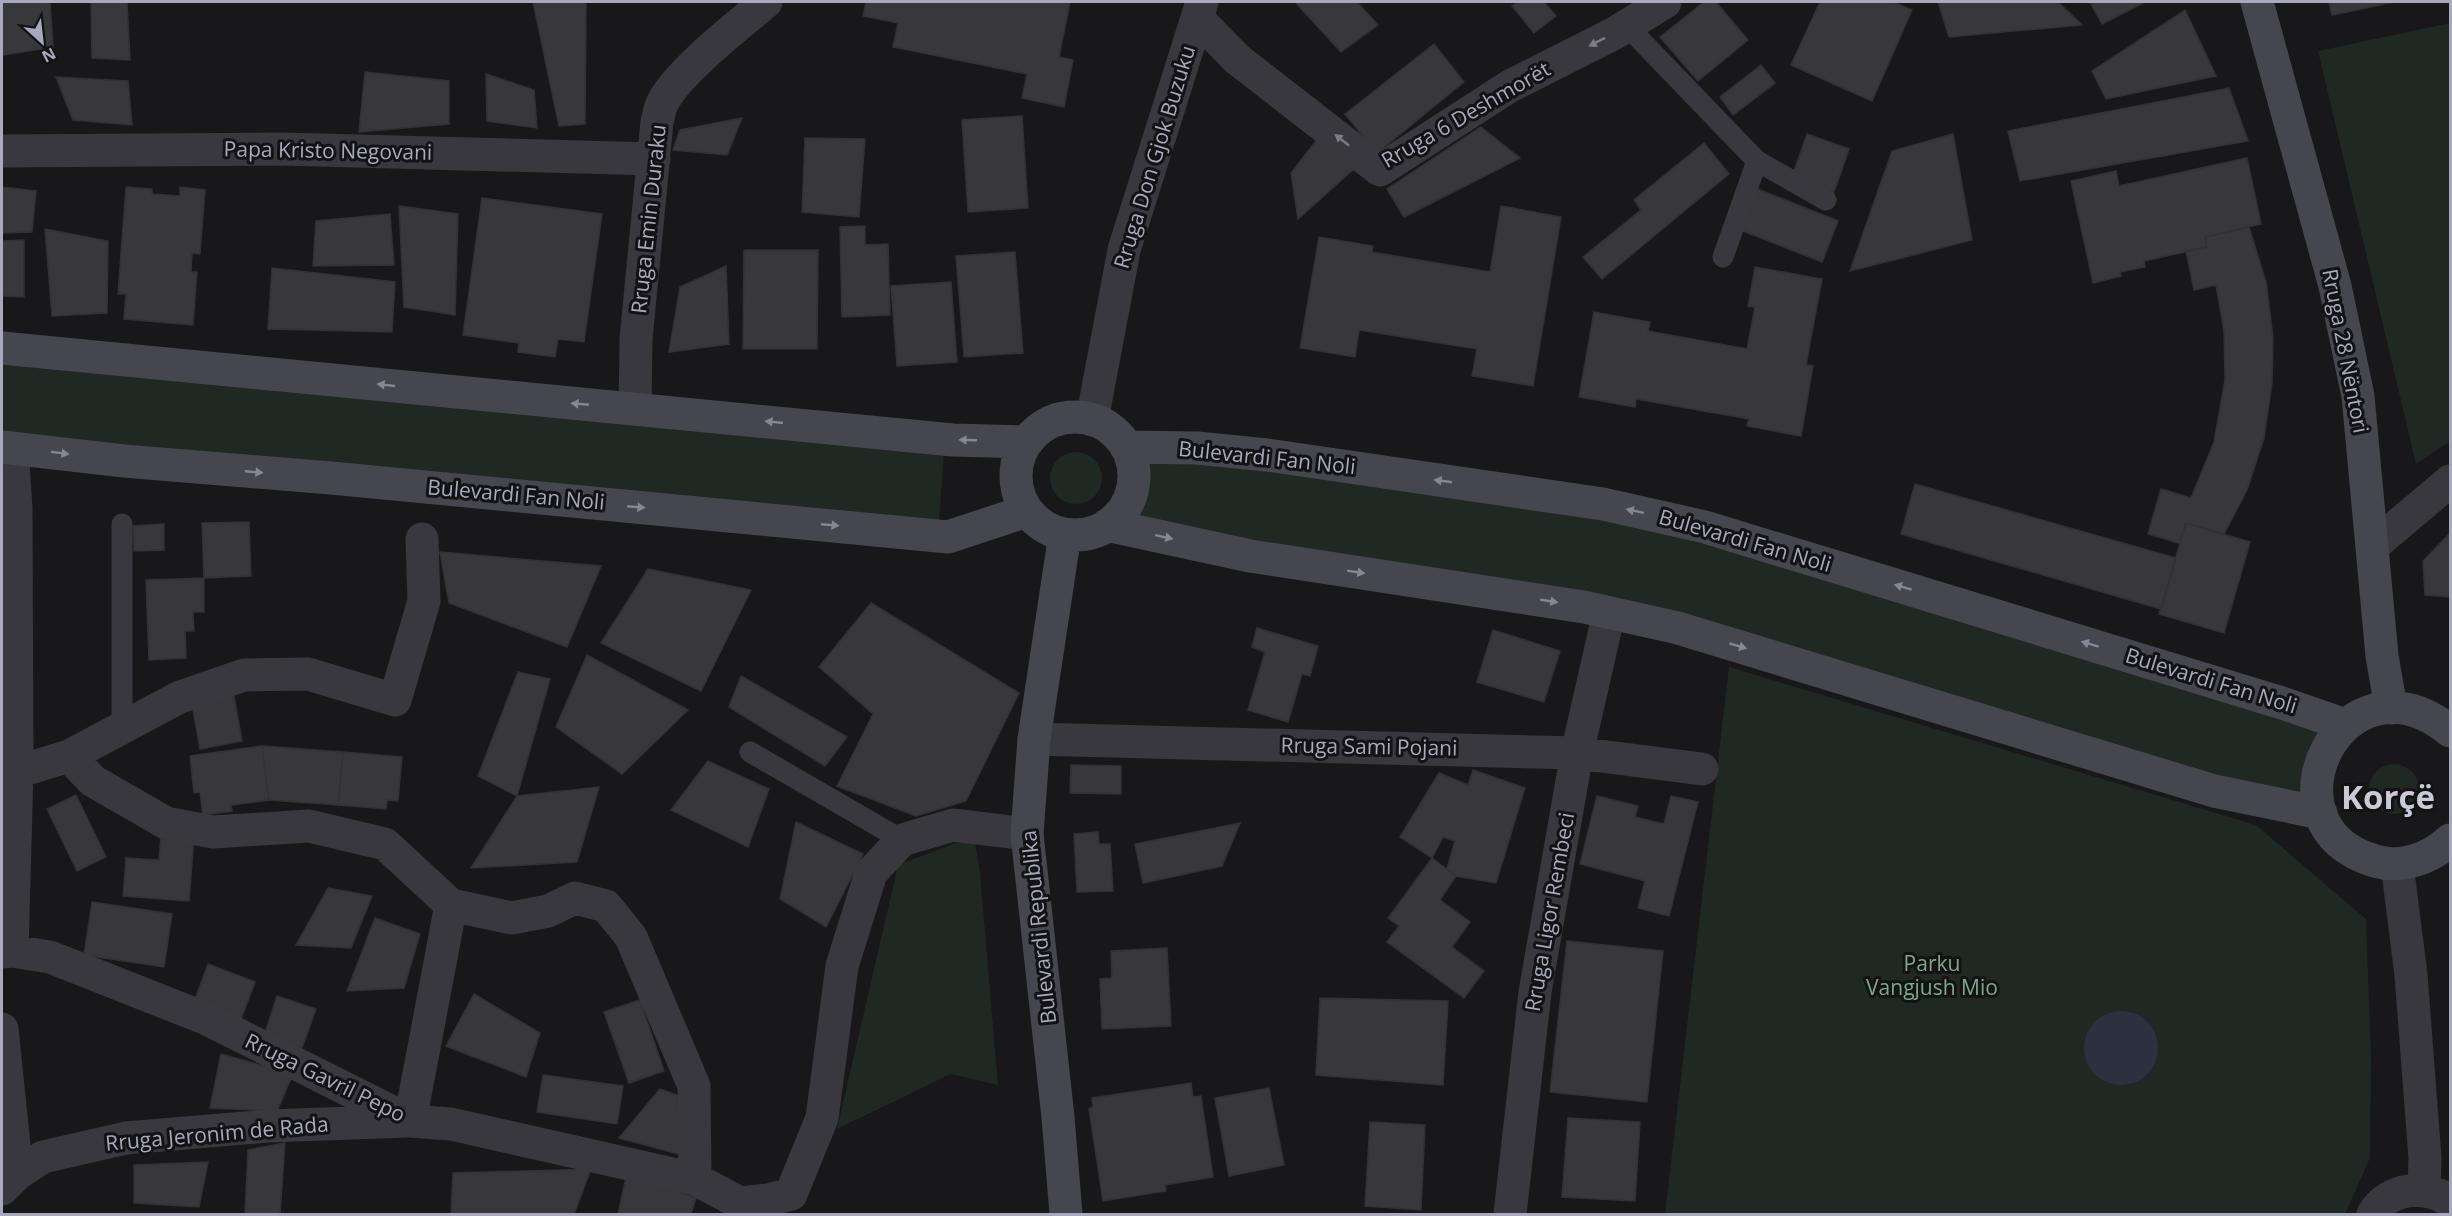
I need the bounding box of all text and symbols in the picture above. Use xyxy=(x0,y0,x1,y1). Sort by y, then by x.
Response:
north arrow xyxy=(12,12,72,72)
one-way arrow xyxy=(1588,37,1605,47)
street label: Rruga Don Gjok Buzuku xyxy=(1107,42,1201,272)
text: N xyxy=(38,43,60,68)
street label: Rruga 6 Deshmorët xyxy=(1376,54,1555,174)
street label: Rruga Emin Duraku xyxy=(624,123,672,315)
street label: Papa Kristo Negovani xyxy=(223,134,433,166)
one-way arrow xyxy=(1334,134,1350,147)
street label: Rruga 28 Nëntori xyxy=(2316,266,2376,435)
one-way arrow xyxy=(377,380,396,390)
one-way arrow xyxy=(571,399,590,409)
one-way arrow xyxy=(765,417,784,427)
street label: Bulevardi Fan Noli xyxy=(1177,434,1357,480)
one-way arrow xyxy=(959,436,978,445)
one-way arrow xyxy=(50,449,69,458)
one-way arrow xyxy=(244,467,263,476)
street label: Bulevardi Fan Noli xyxy=(426,472,606,516)
one-way arrow xyxy=(1433,476,1452,485)
one-way arrow xyxy=(627,502,646,512)
street label: Bulevardi Fan Noli xyxy=(1656,502,1835,578)
one-way arrow xyxy=(1626,506,1644,516)
one-way arrow xyxy=(821,520,840,530)
one-way arrow xyxy=(1155,533,1174,542)
one-way arrow xyxy=(1347,567,1366,576)
one-way arrow xyxy=(1894,582,1912,591)
one-way arrow xyxy=(1539,597,1558,606)
one-way arrow xyxy=(2081,639,2099,648)
street label: Bulevardi Fan Noli xyxy=(2122,641,2300,719)
one-way arrow xyxy=(1729,642,1747,651)
street label: Rruga Sami Pojani xyxy=(1280,730,1458,762)
district label: Korçë xyxy=(2341,774,2435,819)
street label: Rruga Ligor Rembeci xyxy=(1518,810,1580,1013)
street label: Bulevardi Republika xyxy=(1014,829,1062,1025)
park label: Parku Vangjush Mio xyxy=(1866,949,1998,1001)
street label: Rruga Gavril Pepo xyxy=(241,1026,410,1128)
street label: Rruga Jeronim de Rada xyxy=(104,1109,330,1157)

